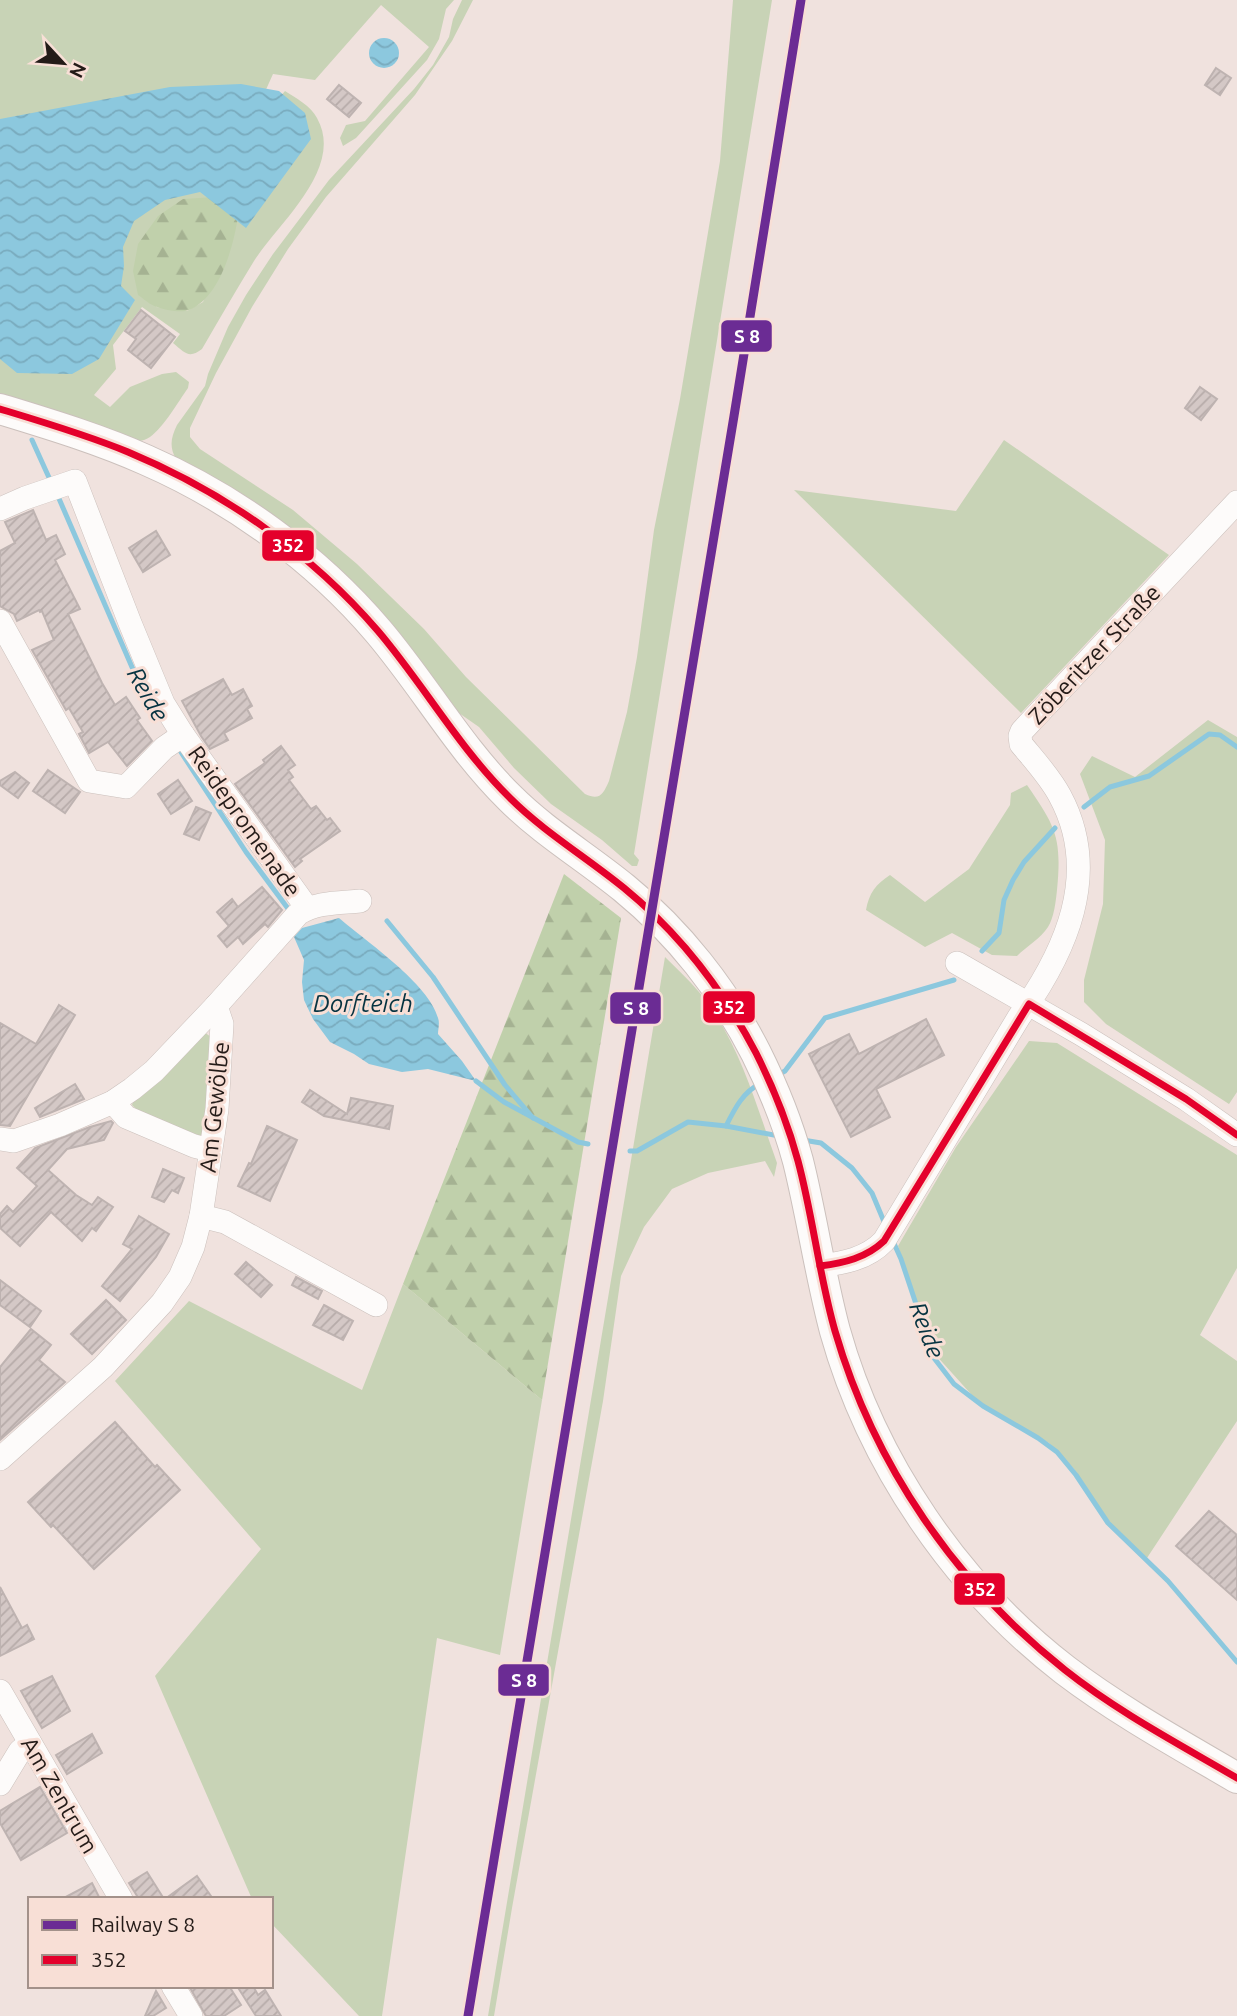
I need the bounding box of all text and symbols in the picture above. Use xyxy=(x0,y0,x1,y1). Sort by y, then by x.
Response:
north arrow xyxy=(28,28,98,98)
text: N xyxy=(65,59,91,82)
line badge: S 8 xyxy=(720,319,773,353)
text: S 8 xyxy=(734,325,760,347)
line badge: 352 xyxy=(261,529,315,562)
text: 352 xyxy=(272,534,304,556)
street label: Zöberitzer Straße xyxy=(1023,579,1165,729)
water label: Reide xyxy=(122,662,174,726)
street label: Reidepromenade xyxy=(184,741,306,901)
water label: Dorfteich xyxy=(313,990,413,1017)
line badge: 352 xyxy=(702,990,756,1024)
line badge: S 8 xyxy=(609,991,662,1025)
text: 352 xyxy=(713,996,745,1018)
text: S 8 xyxy=(623,997,649,1019)
street label: Am Gewölbe xyxy=(195,1040,233,1174)
water label: Reide xyxy=(904,1298,950,1362)
line badge: 352 xyxy=(953,1572,1006,1606)
text: 352 xyxy=(964,1578,996,1600)
line badge: S 8 xyxy=(497,1663,550,1697)
text: S 8 xyxy=(511,1669,537,1691)
street label: Am Zentrum xyxy=(17,1733,103,1857)
legend xyxy=(28,1897,273,1988)
text: Railway S 8 xyxy=(91,1912,195,1936)
text: 352 xyxy=(91,1947,127,1971)

